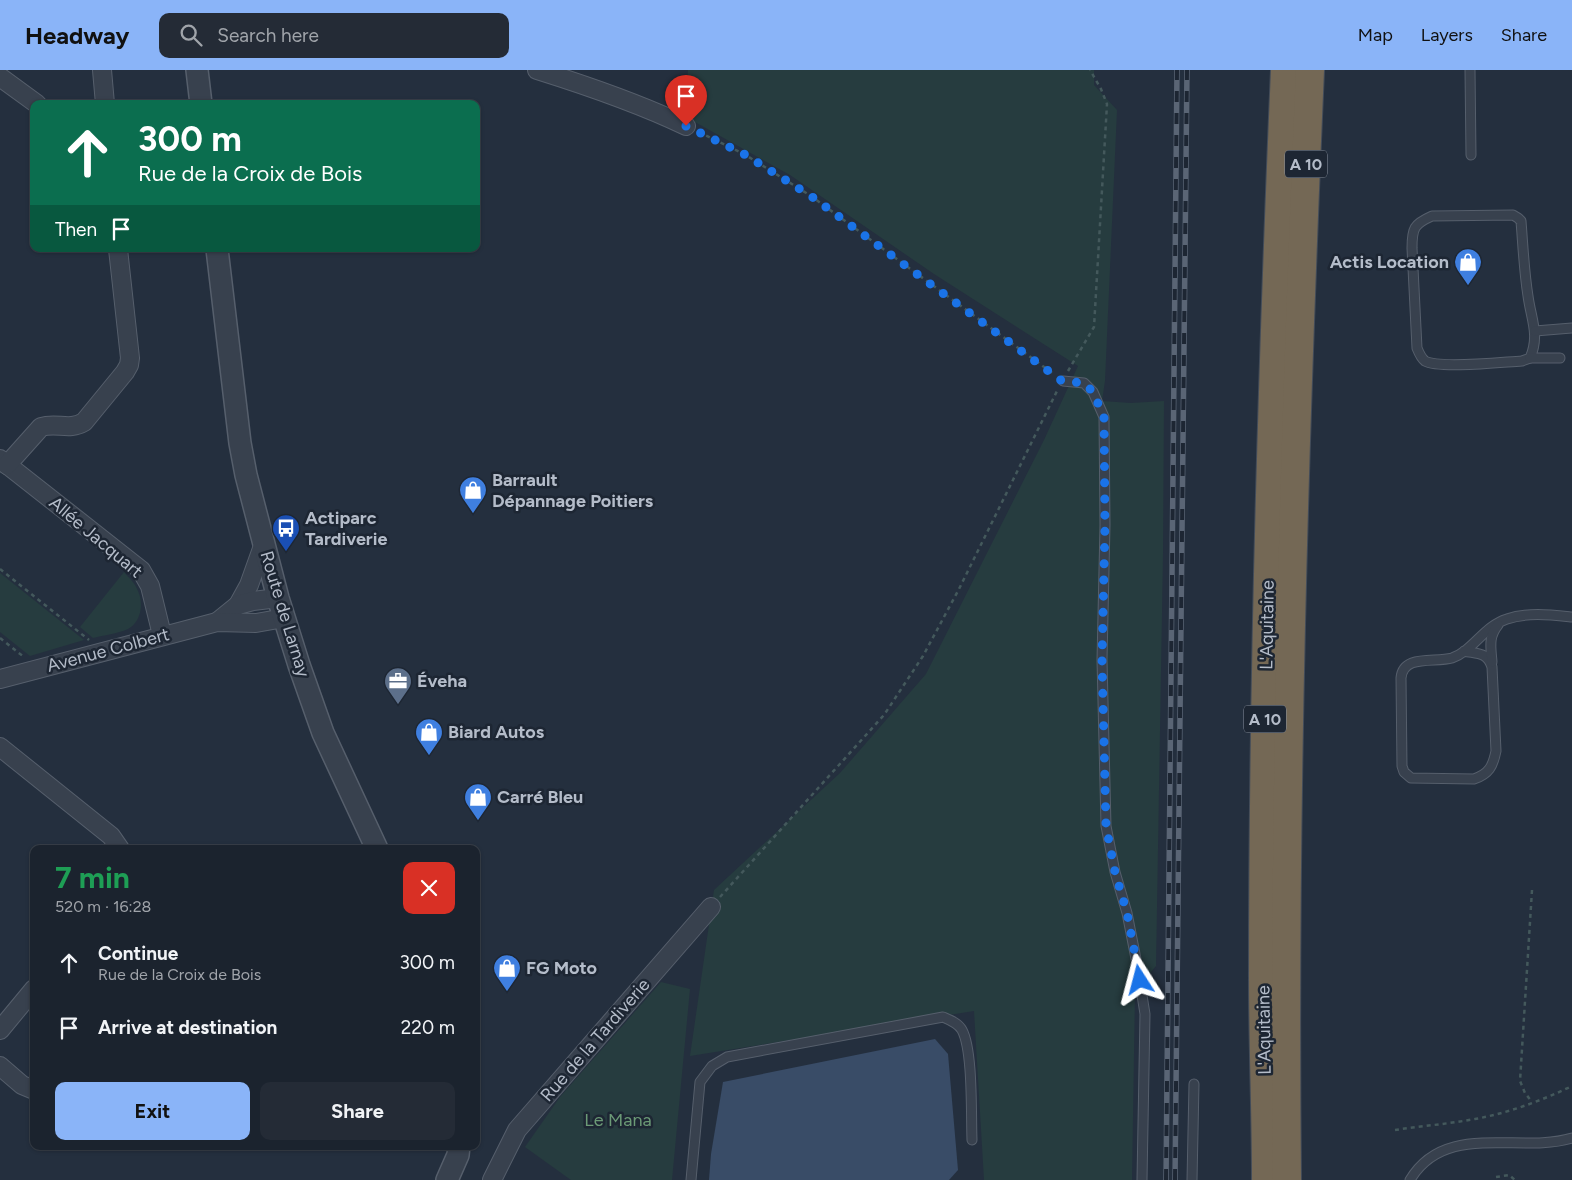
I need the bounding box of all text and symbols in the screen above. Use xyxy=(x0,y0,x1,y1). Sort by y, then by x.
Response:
search box xyxy=(159,13,509,58)
text: Headway xyxy=(25,21,129,50)
icon: search xyxy=(177,21,205,49)
text: Search here xyxy=(217,24,319,47)
text: Map xyxy=(1358,24,1393,46)
text: Layers xyxy=(1421,24,1473,46)
text: Share xyxy=(1501,24,1547,46)
pin xyxy=(665,75,707,126)
icon: arrive xyxy=(672,82,700,110)
text: 300 m xyxy=(138,118,242,160)
icon: ahead xyxy=(55,120,120,185)
road number: A 10 xyxy=(1285,150,1327,178)
text: Rue de la Croix de Bois xyxy=(138,160,362,187)
icon: arrive xyxy=(107,215,135,243)
text: Then xyxy=(55,218,97,241)
shop icon: Actis Location xyxy=(1453,247,1483,286)
place label: Actis Location xyxy=(1330,251,1449,273)
place label: Barrault Dépannage Poitiers xyxy=(492,469,654,512)
shop icon: Barrault Dépannage Poitiers xyxy=(458,475,488,514)
street label: Allée Jacquart xyxy=(45,492,147,582)
place label: Actiparc Tardiverie xyxy=(305,507,387,550)
bus stop icon: Actiparc Tardiverie xyxy=(271,513,301,552)
street label: Route de Larnay xyxy=(255,548,315,680)
street label: L'Aquitaine xyxy=(1255,580,1279,670)
street label: Avenue Colbert xyxy=(44,623,172,677)
office icon: Éveha xyxy=(383,666,413,705)
place label: Éveha xyxy=(417,670,467,692)
road number: A 10 xyxy=(1244,706,1286,732)
shop icon: Biard Autos xyxy=(414,717,444,756)
place label: Biard Autos xyxy=(448,721,545,743)
shop icon: Carré Bleu xyxy=(463,782,493,821)
place label: Carré Bleu xyxy=(497,786,583,808)
text: 7 min xyxy=(55,859,130,896)
button: close xyxy=(403,862,455,914)
text: 520 m · 16:28 xyxy=(55,897,151,916)
text: Continue xyxy=(98,942,178,965)
icon: ahead xyxy=(55,949,83,977)
text: 300 m xyxy=(399,951,455,974)
shop icon: FG Moto xyxy=(492,953,522,992)
position arrow xyxy=(1113,953,1165,1005)
place label: FG Moto xyxy=(526,957,597,979)
text: Rue de la Croix de Bois xyxy=(98,965,261,984)
street label: Rue de la Tardiverie xyxy=(536,974,655,1106)
street label: L'Aquitaine xyxy=(1252,985,1276,1075)
icon: arrive xyxy=(55,1014,83,1042)
text: Arrive at destination xyxy=(98,1016,277,1039)
text: 220 m xyxy=(401,1016,455,1039)
button: Exit xyxy=(55,1082,250,1140)
button: Share xyxy=(260,1082,455,1140)
park label: Le Mana xyxy=(584,1109,652,1131)

